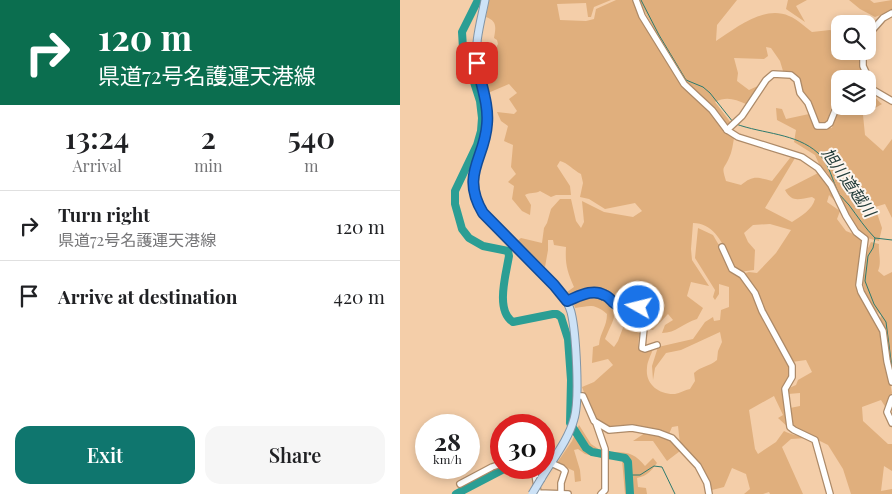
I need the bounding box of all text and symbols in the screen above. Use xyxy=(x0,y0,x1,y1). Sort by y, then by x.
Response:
text: 120 m xyxy=(98,13,192,60)
map controls xyxy=(831,15,876,115)
button: search xyxy=(831,15,876,60)
icon: right xyxy=(15,20,80,85)
pin xyxy=(456,42,498,84)
icon: arrive xyxy=(463,49,491,77)
text: 県道72号名護運天港線 xyxy=(98,60,315,90)
button: layers xyxy=(831,70,876,115)
text: 13:24 xyxy=(65,117,129,157)
text: 2 xyxy=(201,117,216,157)
text: 540 xyxy=(287,117,335,157)
water label: 旭川道越川 xyxy=(818,143,882,222)
text: Arrival xyxy=(72,155,122,176)
text: min xyxy=(194,155,223,176)
text: m xyxy=(304,155,318,176)
text: Turn right xyxy=(58,201,150,227)
icon: right xyxy=(15,212,43,240)
text: 120 m xyxy=(336,213,385,239)
text: 県道72号名護運天港線 xyxy=(58,229,216,250)
position arrow xyxy=(612,280,664,332)
icon: arrive xyxy=(15,282,43,310)
text: Arrive at destination xyxy=(58,283,238,309)
text: 420 m xyxy=(334,283,385,309)
speed limit sign: 30 xyxy=(490,414,555,479)
text: 28 xyxy=(434,424,461,457)
button: Exit xyxy=(15,426,195,484)
button: Share xyxy=(205,426,385,484)
text: km/h xyxy=(433,451,462,467)

